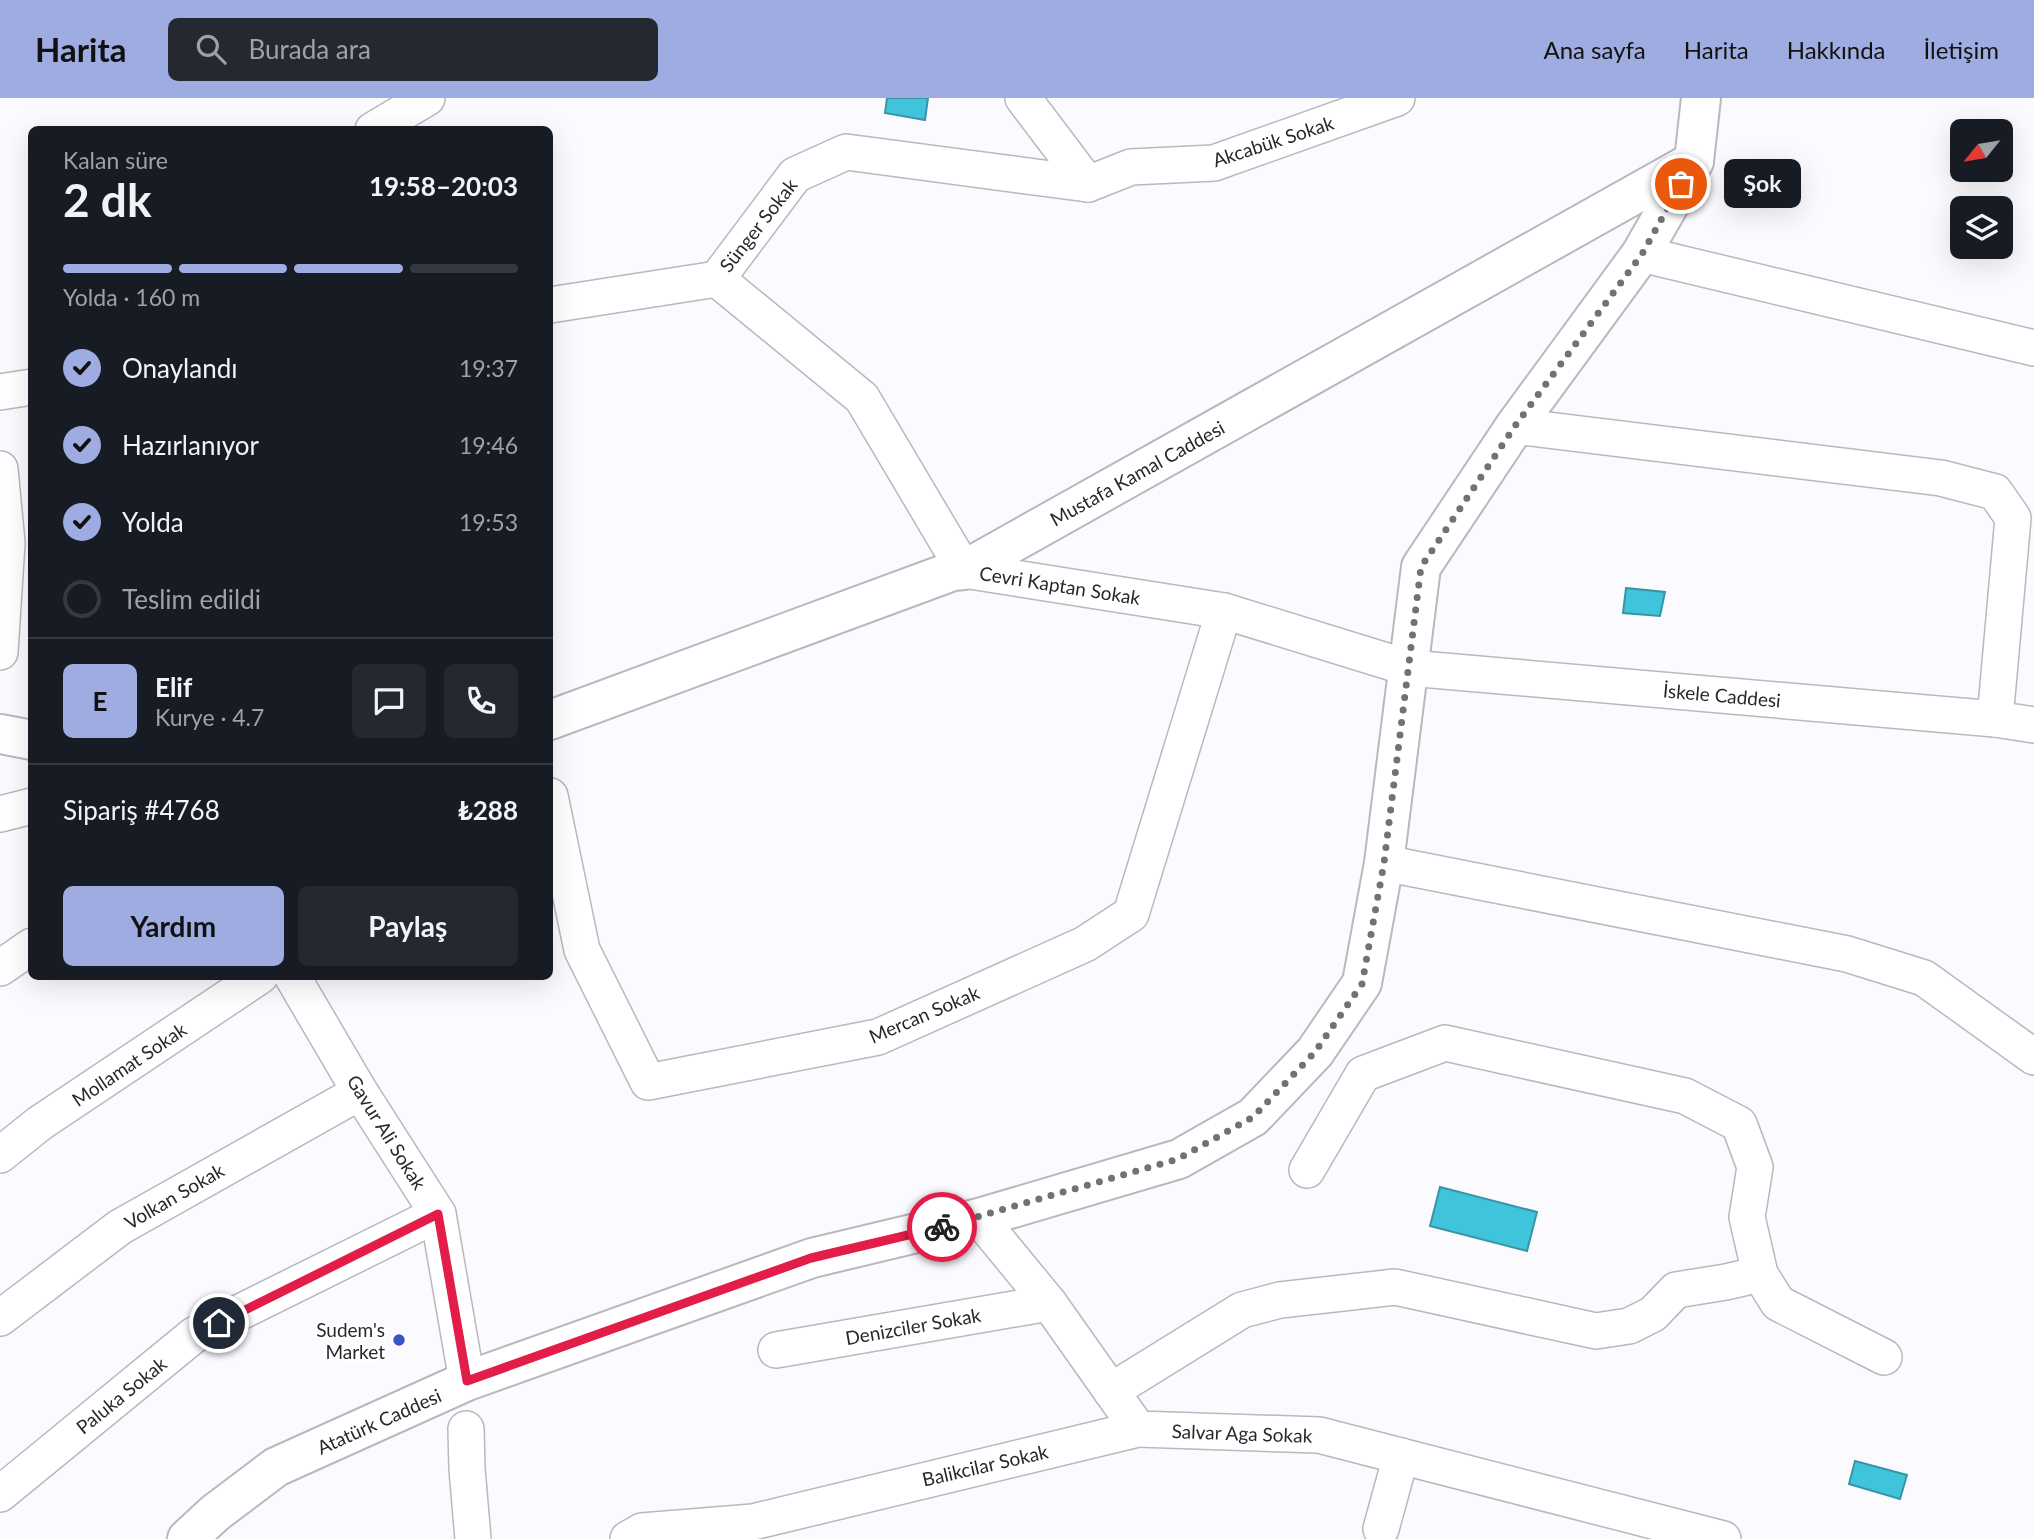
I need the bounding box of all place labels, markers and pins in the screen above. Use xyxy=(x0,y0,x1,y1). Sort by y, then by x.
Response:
pin xyxy=(1651,154,1711,214)
callout: Şok xyxy=(1723,160,1800,208)
pin xyxy=(189,1293,249,1353)
place label: Sudem's Market xyxy=(316,1318,385,1363)
marker: Sudem's Market xyxy=(391,1332,407,1348)

